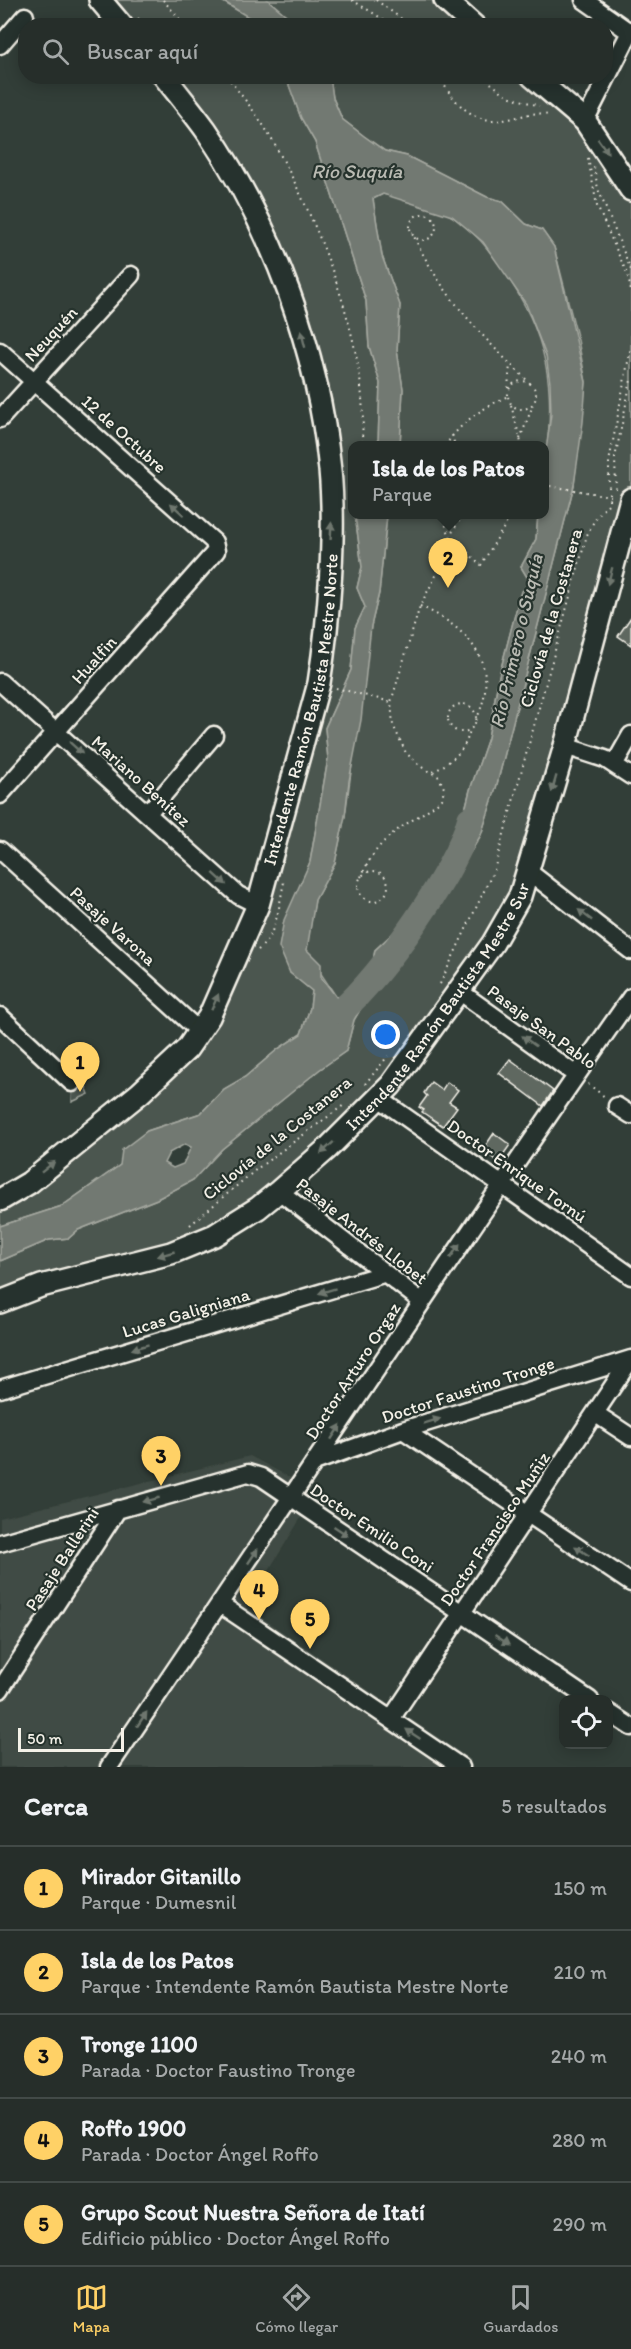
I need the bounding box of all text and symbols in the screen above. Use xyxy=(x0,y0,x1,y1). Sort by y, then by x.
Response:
search box xyxy=(18,18,613,84)
icon: search xyxy=(39,35,72,68)
text: Buscar aquí xyxy=(87,38,198,65)
one-way arrow xyxy=(597,138,609,153)
water label: Río Suquía xyxy=(312,159,403,183)
street label: Neuquén xyxy=(20,301,82,366)
one-way arrow xyxy=(298,330,307,348)
street label: 12 de Octubre xyxy=(77,390,171,478)
popup xyxy=(348,441,549,519)
text: Isla de los Patos xyxy=(372,455,525,482)
text: Parque xyxy=(372,482,432,506)
one-way arrow xyxy=(170,503,185,516)
one-way arrow xyxy=(326,522,335,541)
street label: Ciclovía de la Costanera xyxy=(515,525,587,710)
pin: 2 xyxy=(428,538,468,588)
water label: Río Primero o Suquía xyxy=(484,550,548,730)
street label: Intendente Ramón Bautista Mestre Norte xyxy=(258,553,343,868)
one-way arrow xyxy=(605,567,615,585)
street label: Hualfin xyxy=(67,631,122,689)
street label: Mariano Benítez xyxy=(87,731,195,831)
one-way arrow xyxy=(68,741,83,755)
one-way arrow xyxy=(549,775,558,793)
one-way arrow xyxy=(212,872,227,885)
street label: Intendente Ramón Bautista Mestre Sur xyxy=(341,879,535,1135)
street label: Pasaje Varona xyxy=(65,882,161,971)
one-way arrow xyxy=(577,909,593,922)
street label: Pasaje San Pablo xyxy=(483,980,601,1074)
one-way arrow xyxy=(210,993,220,1011)
your location xyxy=(371,1020,400,1049)
one-way arrow xyxy=(521,1036,536,1048)
pin: 1 xyxy=(60,1042,100,1092)
street label: Ciclovía de la Costanera xyxy=(198,1071,356,1205)
street label: Doctor Enrique Tornú xyxy=(443,1114,591,1228)
one-way arrow xyxy=(320,1141,335,1155)
one-way arrow xyxy=(40,1161,56,1174)
street label: Pasaje Andrés Llobet xyxy=(292,1173,432,1289)
one-way arrow xyxy=(449,1243,460,1259)
one-way arrow xyxy=(157,1250,175,1259)
street label: Lucas Galigniana xyxy=(120,1283,253,1343)
one-way arrow xyxy=(318,1287,336,1296)
street label: Doctor Arturo Orgaz xyxy=(300,1298,406,1444)
one-way arrow xyxy=(131,1343,149,1352)
street label: Doctor Faustino Tronge xyxy=(379,1352,557,1428)
one-way arrow xyxy=(423,1416,441,1425)
one-way arrow xyxy=(331,1423,342,1440)
pin: 3 xyxy=(142,1436,180,1486)
street label: Doctor Francisco Muñiz xyxy=(435,1447,555,1610)
street label: Doctor Emilio Coni xyxy=(306,1478,438,1578)
one-way arrow xyxy=(142,1495,160,1505)
street label: Pasaje Ballerini xyxy=(20,1503,104,1615)
one-way arrow xyxy=(333,1525,349,1536)
one-way arrow xyxy=(575,1545,591,1557)
one-way arrow xyxy=(247,1548,259,1564)
pin: 4 xyxy=(240,1570,278,1620)
pin: 5 xyxy=(290,1600,330,1649)
one-way arrow xyxy=(494,1634,510,1646)
map controls xyxy=(559,1695,613,1749)
button: locate xyxy=(559,1695,613,1749)
one-way arrow xyxy=(136,1711,148,1727)
scale bar xyxy=(18,1725,124,1752)
text: 50 m xyxy=(27,1729,62,1748)
one-way arrow xyxy=(405,1729,421,1740)
text: Cerca xyxy=(24,1790,88,1822)
text: 5 resultados xyxy=(501,1794,607,1818)
text: Mirador Gitanillo xyxy=(81,1863,241,1890)
text: 1 xyxy=(39,1876,48,1900)
text: 150 m xyxy=(554,1876,607,1900)
text: Parque · Dumesnil xyxy=(81,1890,236,1914)
text: Isla de los Patos xyxy=(81,1947,234,1974)
text: 2 xyxy=(38,1960,49,1984)
text: 210 m xyxy=(554,1960,607,1984)
text: Parque · Intendente Ramón Bautista Mestre Norte xyxy=(81,1974,509,1998)
text: Tronge 1100 xyxy=(81,2031,198,2058)
text: 3 xyxy=(38,2044,49,2068)
text: 240 m xyxy=(551,2044,607,2068)
text: Parada · Doctor Faustino Tronge xyxy=(81,2058,355,2082)
text: Roffo 1900 xyxy=(81,2115,186,2142)
text: 4 xyxy=(37,2128,50,2152)
text: 280 m xyxy=(552,2128,607,2152)
text: Parada · Doctor Ángel Roffo xyxy=(81,2142,319,2166)
text: Grupo Scout Nuestra Señora de Itatí xyxy=(81,2199,425,2226)
text: 5 xyxy=(38,2212,49,2236)
text: 290 m xyxy=(552,2212,607,2236)
text: Edificio público · Doctor Ángel Roffo xyxy=(81,2226,390,2250)
tab: Mapa xyxy=(73,2281,110,2336)
tab: Cómo llegar xyxy=(255,2281,338,2336)
tab: Guardados xyxy=(483,2281,558,2336)

